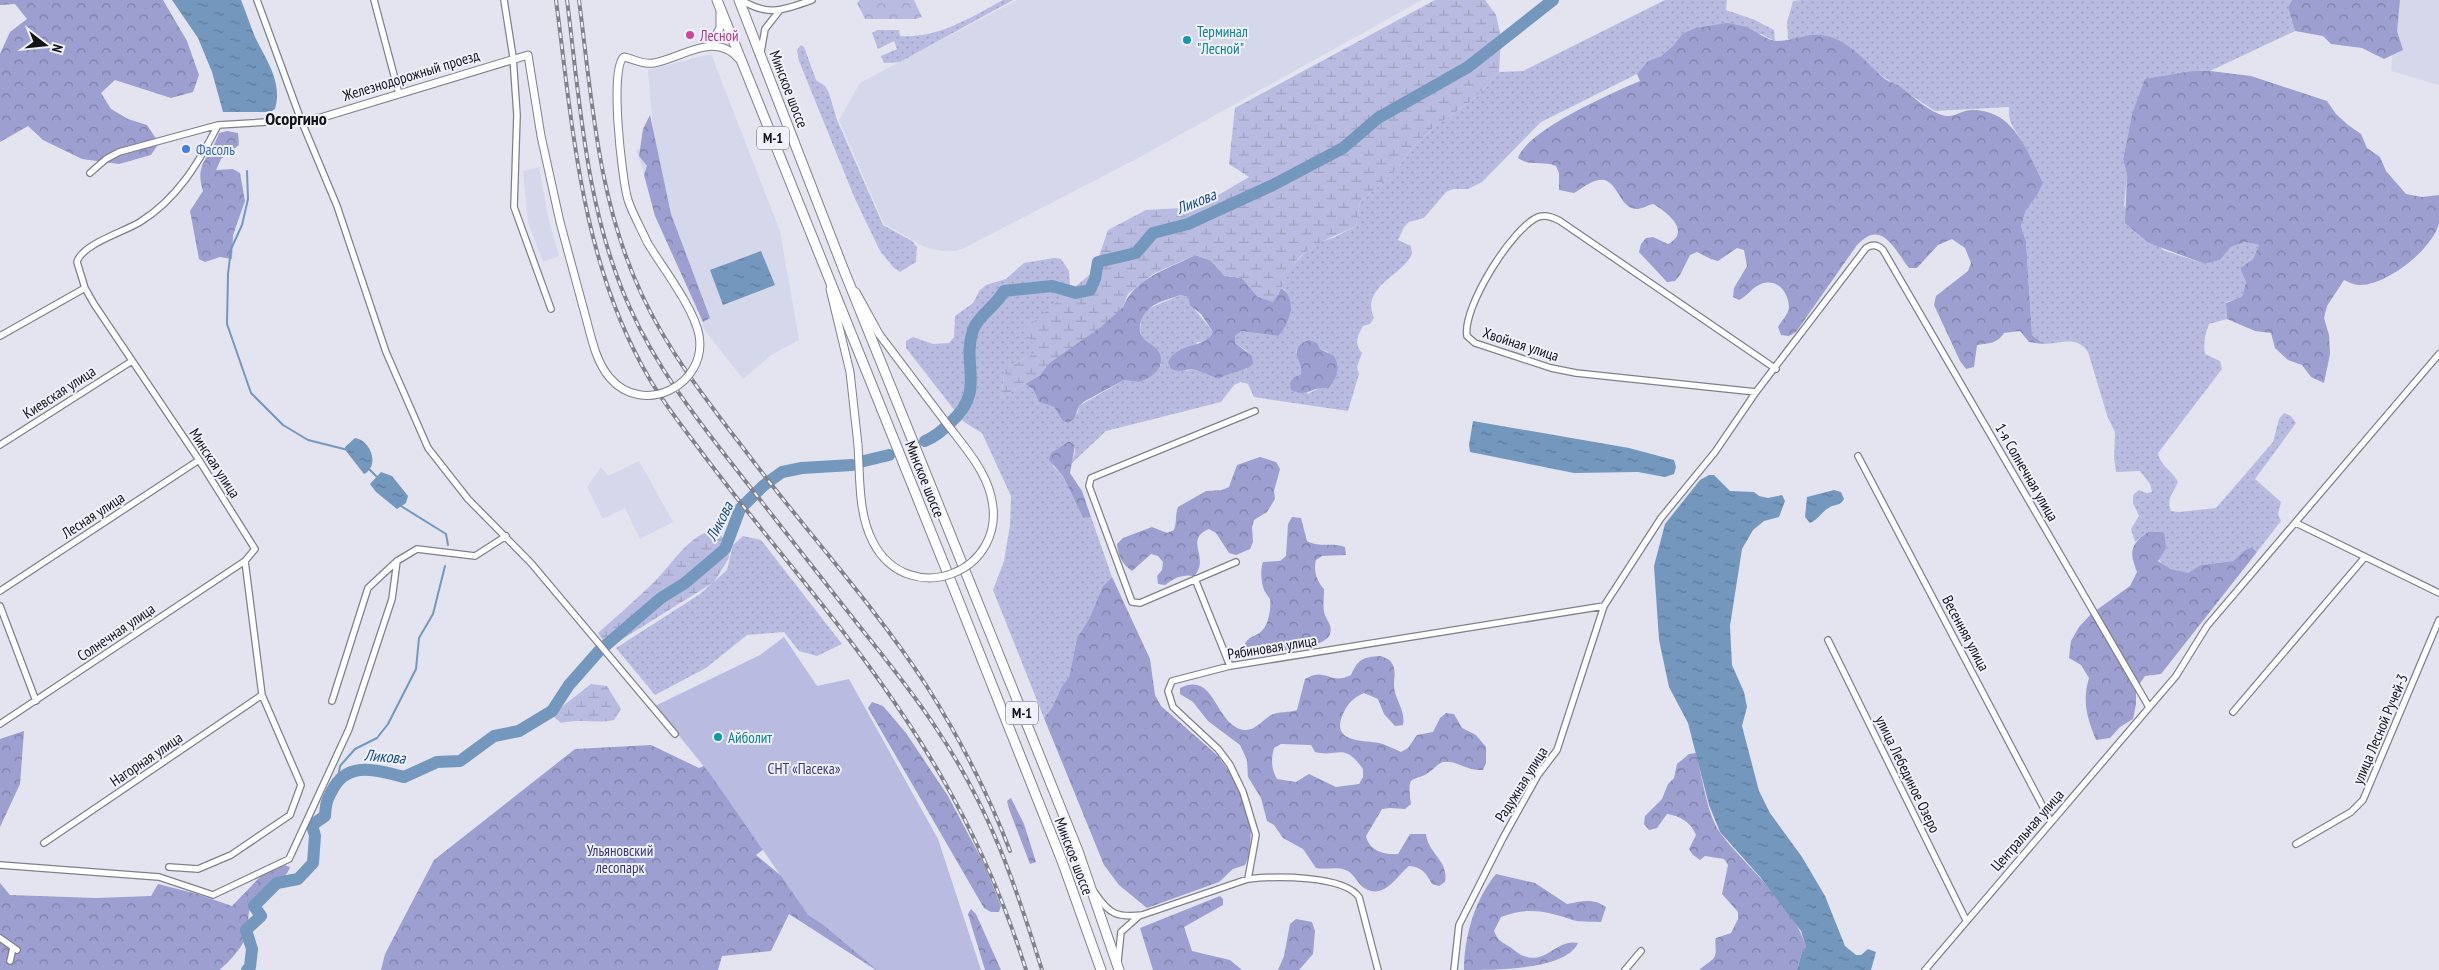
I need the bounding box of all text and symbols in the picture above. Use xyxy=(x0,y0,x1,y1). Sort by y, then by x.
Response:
north arrow xyxy=(20,20,70,70)
place label: Терминал "Лесной" xyxy=(1197,22,1248,58)
place label: Лесной xyxy=(699,26,739,45)
marker: Лесной xyxy=(684,29,696,41)
marker: Терминал "Лесной" xyxy=(1181,34,1193,46)
text: N xyxy=(48,42,67,55)
street label: Железнодорожный проезд xyxy=(339,45,482,105)
street label: Минское шоссе xyxy=(766,48,812,130)
district label: Осоргино xyxy=(265,107,327,130)
road number: М-1 xyxy=(757,126,789,150)
place label: Фасоль xyxy=(196,140,235,159)
marker: Фасоль xyxy=(180,143,192,155)
water label: Ликова xyxy=(1172,183,1220,218)
street label: Хвойная улица xyxy=(1481,323,1561,365)
street label: Киевская улица xyxy=(19,361,99,423)
street label: 1-я Солнечная улица xyxy=(1991,420,2063,524)
street label: Минская улица xyxy=(185,424,245,502)
street label: Минское шоссе xyxy=(901,438,949,520)
street label: Лесная улица xyxy=(57,488,128,543)
water label: Ликова xyxy=(700,497,738,545)
street label: Весенняя улица xyxy=(1938,592,1994,674)
street label: Солнечная улица xyxy=(73,599,159,665)
street label: Рябиновая улица xyxy=(1226,631,1318,663)
street label: улица Лесной Ручей-3 xyxy=(2348,671,2412,787)
road number: М-1 xyxy=(1006,701,1038,724)
street label: улица Лебединое Озеро xyxy=(1871,712,1945,836)
street label: Нагорная улица xyxy=(106,728,186,790)
place label: Айболит xyxy=(728,728,772,747)
marker: Айболит xyxy=(712,731,724,743)
street label: Радужная улица xyxy=(1490,743,1552,825)
water label: Ликова xyxy=(363,744,408,768)
park label: СНТ «Пасека» xyxy=(768,759,841,778)
street label: Центральная улица xyxy=(1986,785,2068,875)
street label: Минское шоссе xyxy=(1051,815,1097,897)
park label: Ульяновский лесопарк xyxy=(587,841,653,877)

